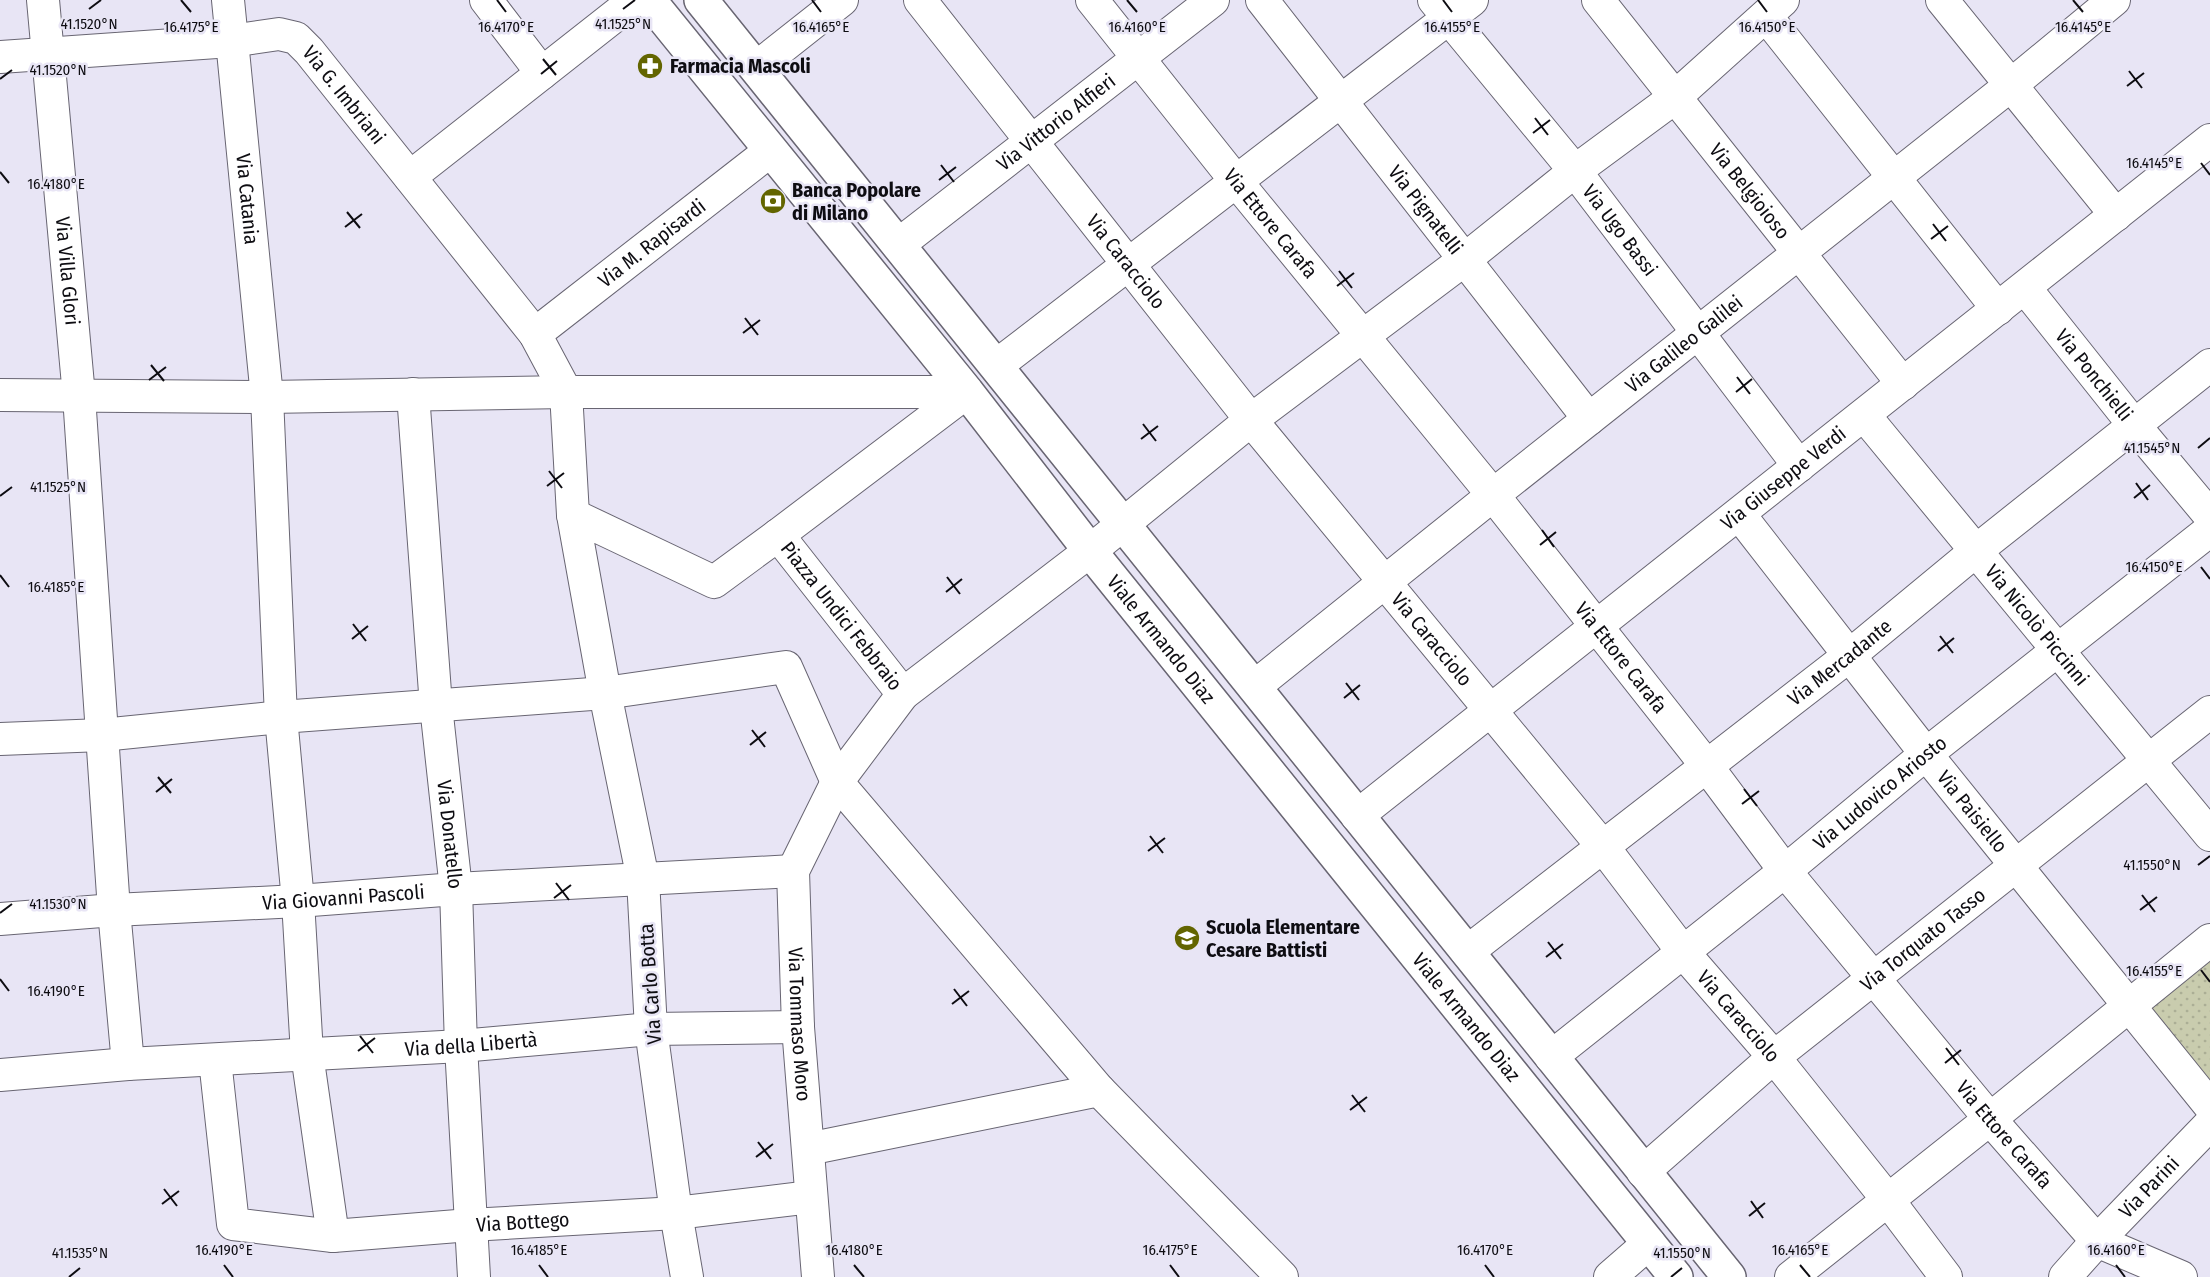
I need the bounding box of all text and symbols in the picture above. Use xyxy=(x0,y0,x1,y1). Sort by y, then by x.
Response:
text: 41.1520°N xyxy=(60,15,118,33)
text: 41.1525°N xyxy=(595,15,651,33)
text: 16.4175°E xyxy=(164,18,218,36)
text: 16.4170°E xyxy=(478,18,534,36)
text: 16.4165°E xyxy=(793,18,849,36)
text: 16.4160°E xyxy=(1108,18,1166,36)
text: 16.4155°E xyxy=(1424,18,1480,36)
text: 16.4150°E xyxy=(1738,18,1796,36)
text: 16.4145°E xyxy=(2055,18,2111,36)
street label: Via G. Imbriani xyxy=(298,41,390,149)
pharmacy icon: Farmacia Mascoli xyxy=(635,51,665,81)
place label: Farmacia Mascoli xyxy=(670,54,811,78)
text: 41.1520°N xyxy=(29,61,87,79)
street label: Via Vittorio Alfieri xyxy=(992,69,1120,176)
street label: Via Belgioioso xyxy=(1704,138,1795,244)
street label: Via Catania xyxy=(231,153,264,246)
text: 16.4145°E xyxy=(2126,154,2182,172)
street label: Via Pignatelli xyxy=(1383,160,1468,259)
street label: Via Ettore Carafa xyxy=(1219,164,1323,283)
text: 16.4180°E xyxy=(27,175,85,193)
place label: Banca Popolare di Milano xyxy=(792,178,921,225)
street label: Via Ugo Bassi xyxy=(1578,180,1662,281)
bank icon: Banca Popolare di Milano xyxy=(758,186,788,216)
street label: Via M. Rapisardi xyxy=(593,194,710,292)
street label: Via Caracciolo xyxy=(1081,209,1171,314)
street label: Via Villa Glori xyxy=(51,215,85,326)
street label: Via Galileo Galilei xyxy=(1620,290,1747,398)
street label: Via Ponchielli xyxy=(2050,324,2138,426)
street label: Via Giuseppe Verdi xyxy=(1716,421,1851,535)
text: 41.1545°N xyxy=(2124,439,2180,457)
text: 41.1525°N xyxy=(30,478,86,496)
street label: Piazza Undici Febbraio xyxy=(776,537,908,695)
text: 16.4150°E xyxy=(2125,558,2183,576)
street label: Via Nicolò Piccinni xyxy=(1980,560,2094,690)
street label: Viale Armando Diaz xyxy=(1102,570,1220,708)
text: 16.4185°E xyxy=(28,578,84,596)
street label: Via Caracciolo xyxy=(1386,588,1477,691)
street label: Via Ettore Carafa xyxy=(1570,597,1672,718)
street label: Via Mercadante xyxy=(1783,614,1896,711)
street label: Via Ludovico Ariosto xyxy=(1808,730,1951,855)
street label: Via Paisiello xyxy=(1932,766,2013,857)
street label: Via Donatello xyxy=(432,779,468,890)
text: 41.1550°N xyxy=(2123,856,2181,874)
street label: Via Giovanni Pascoli xyxy=(262,879,425,915)
street label: Via Torquato Tasso xyxy=(1855,882,1990,996)
text: 41.1530°N xyxy=(29,895,87,913)
place label: Scuola Elementare Cesare Battisti xyxy=(1206,915,1360,962)
street label: Via Carlo Botta xyxy=(634,923,666,1045)
school or university icon: Scuola Elementare Cesare Battisti xyxy=(1172,923,1202,953)
street label: Via Tommaso Moro xyxy=(783,947,816,1102)
street label: Viale Armando Diaz xyxy=(1407,948,1525,1086)
text: 16.4155°E xyxy=(2126,962,2182,980)
street label: Via Caracciolo xyxy=(1692,965,1785,1067)
text: 16.4190°E xyxy=(27,982,85,1000)
street label: Via della Libertà xyxy=(404,1027,538,1061)
street label: Via Ettore Carafa xyxy=(1951,1076,2057,1193)
street label: Via Parini xyxy=(2114,1151,2184,1223)
street label: Via Bottego xyxy=(475,1207,570,1237)
text: 16.4190°E xyxy=(195,1241,253,1259)
text: 16.4185°E xyxy=(511,1241,567,1259)
text: 16.4180°E xyxy=(825,1241,883,1259)
text: 16.4175°E xyxy=(1143,1241,1197,1259)
text: 16.4170°E xyxy=(1457,1241,1513,1259)
text: 16.4165°E xyxy=(1772,1241,1828,1259)
text: 16.4160°E xyxy=(2087,1241,2145,1259)
text: 41.1535°N xyxy=(52,1244,108,1262)
text: 41.1550°N xyxy=(1653,1244,1711,1262)

